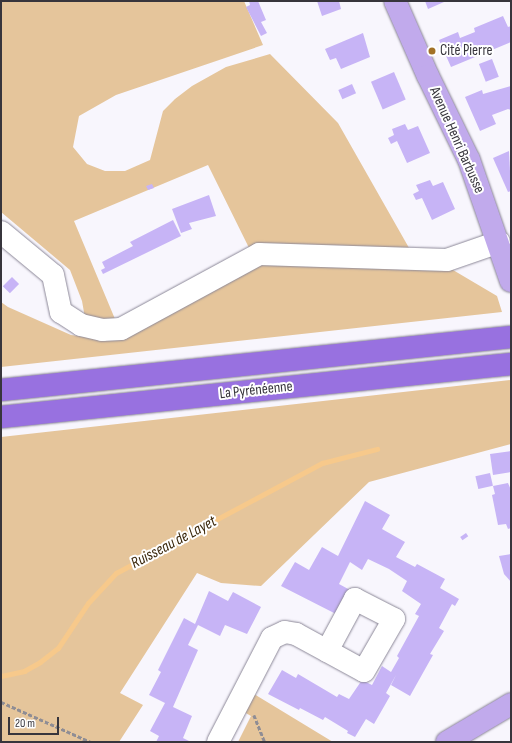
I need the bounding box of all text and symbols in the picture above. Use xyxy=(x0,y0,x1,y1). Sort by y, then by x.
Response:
place label: Cité Pierre xyxy=(440,42,492,60)
marker: Cité Pierre xyxy=(427,46,437,56)
street label: Avenue Henri Barbusse xyxy=(425,84,489,196)
street label: La Pyrénéenne xyxy=(219,377,293,403)
water label: Ruisseau de Layet xyxy=(128,512,220,574)
scale bar xyxy=(10,709,61,735)
text: 20 m xyxy=(15,716,35,731)

